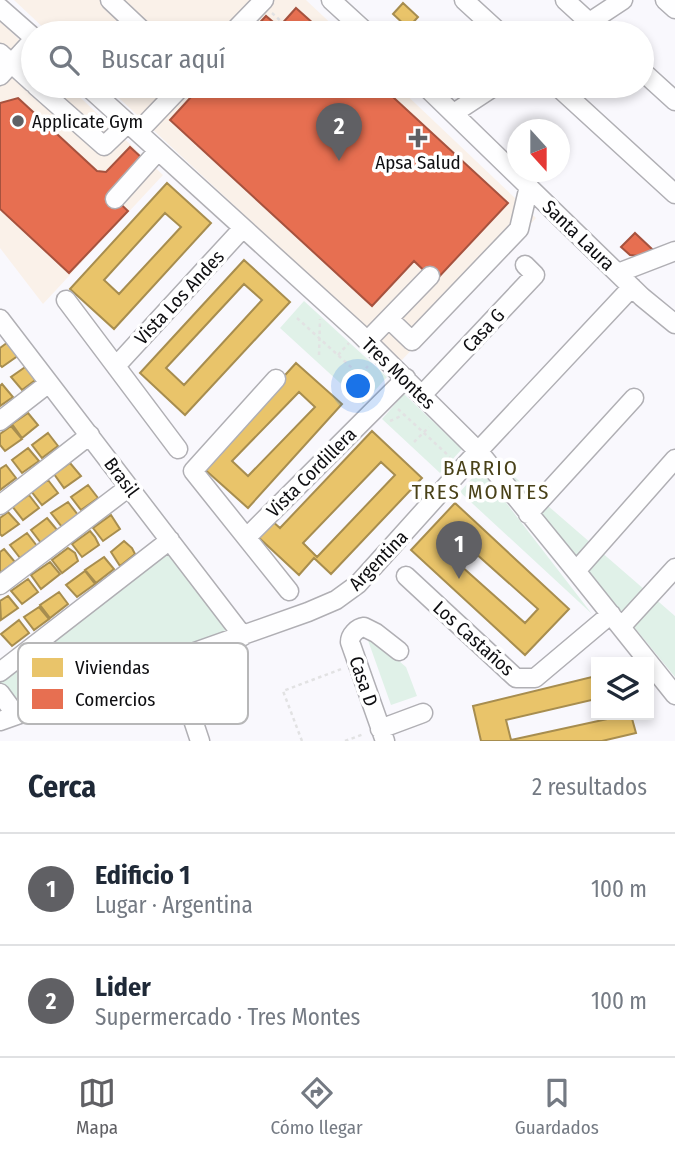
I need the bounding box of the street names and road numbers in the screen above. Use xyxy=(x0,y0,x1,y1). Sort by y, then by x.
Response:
street label: Santa Laura xyxy=(538,195,620,275)
street label: Vista Los Andes xyxy=(130,245,229,349)
street label: Casa G xyxy=(457,304,509,357)
street label: Tres Montes xyxy=(357,333,440,414)
street label: Vista Cordillera xyxy=(262,423,361,522)
street label: Brasil xyxy=(99,453,144,502)
street label: Argentina xyxy=(344,525,413,595)
street label: Los Castaños xyxy=(428,596,519,681)
street label: Casa D xyxy=(344,653,383,709)

